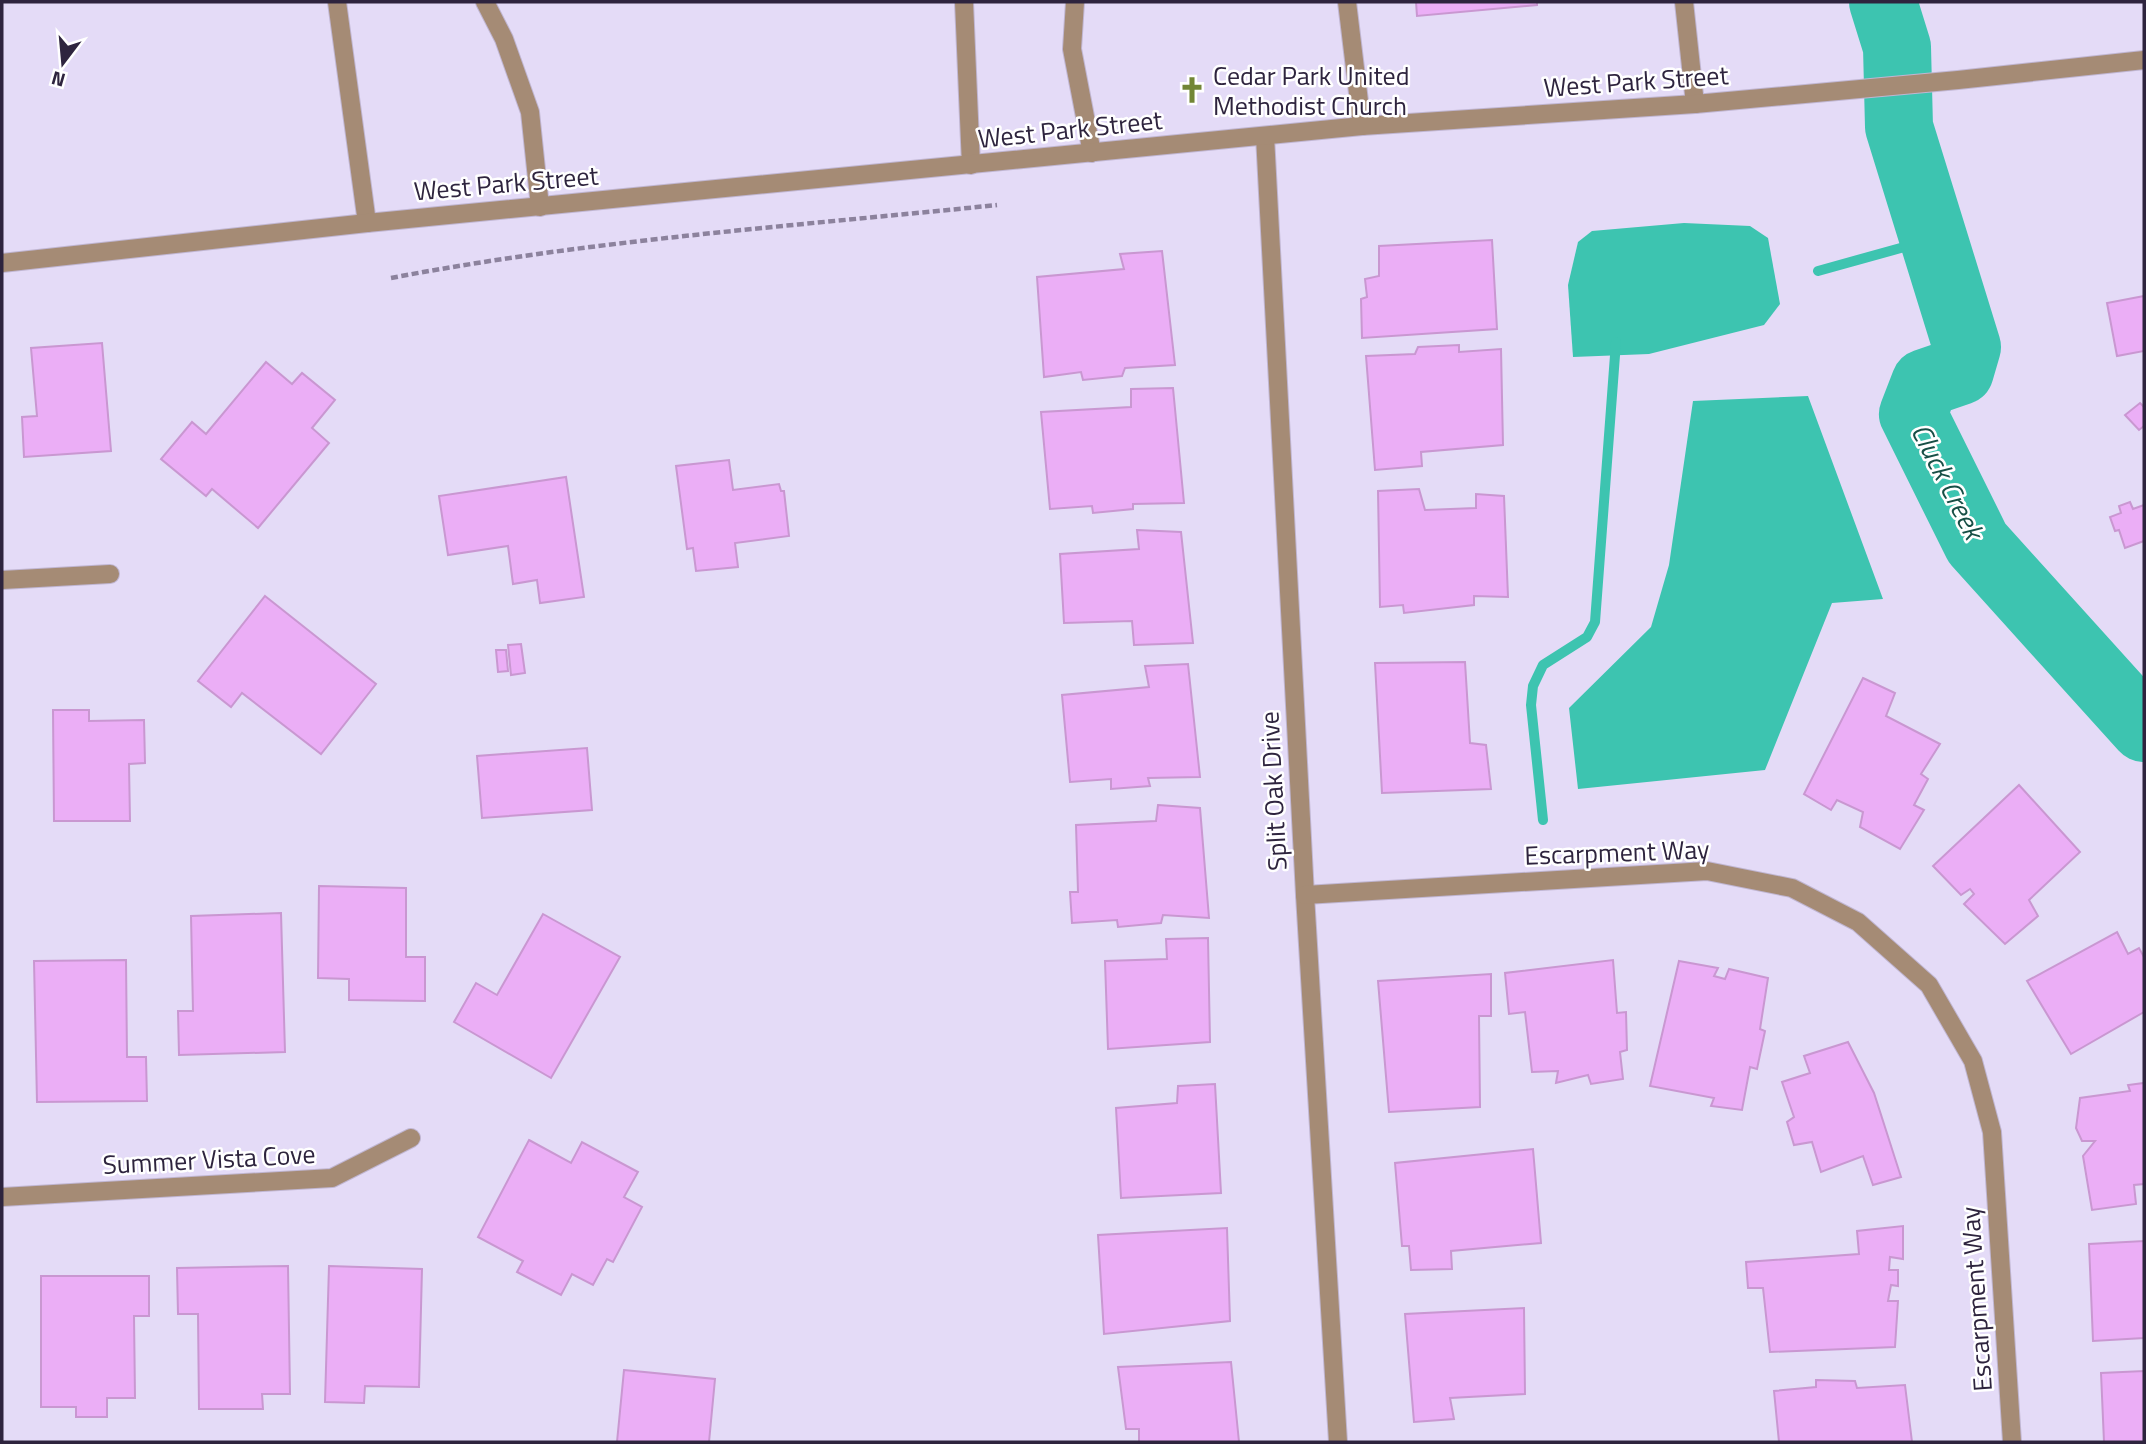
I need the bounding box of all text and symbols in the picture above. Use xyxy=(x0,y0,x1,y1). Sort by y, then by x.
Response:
north arrow xyxy=(28,28,98,98)
street label: West Park Street xyxy=(1542,55,1730,107)
place label: Cedar Park United Methodist Church xyxy=(1213,56,1409,125)
text: N xyxy=(48,64,69,96)
church icon: Cedar Park United Methodist Church xyxy=(1177,75,1207,105)
street label: West Park Street xyxy=(976,100,1164,158)
street label: West Park Street xyxy=(412,156,600,210)
water label: Cluck Creek xyxy=(1900,416,1997,550)
street label: Split Oak Drive xyxy=(1249,710,1297,872)
street label: Escarpment Way xyxy=(1524,829,1710,875)
street label: Summer Vista Cove xyxy=(102,1134,316,1184)
street label: Escarpment Way xyxy=(1950,1205,2002,1393)

